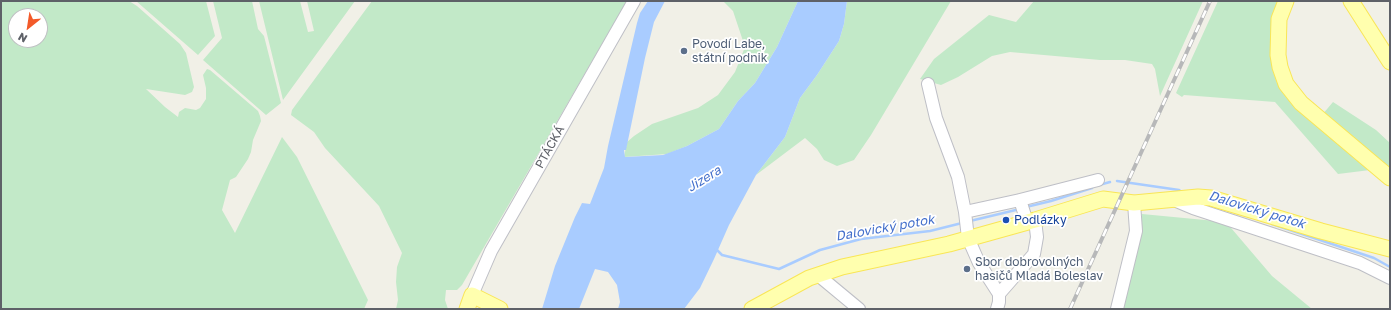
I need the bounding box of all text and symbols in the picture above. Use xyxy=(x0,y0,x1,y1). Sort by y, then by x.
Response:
north arrow xyxy=(8,8,48,48)
text: N xyxy=(15,30,29,46)
place label: Povodí Labe, státní podnik xyxy=(692,37,768,65)
marker: Povodí Labe, státní podnik xyxy=(679,46,689,56)
street label: PTÁCKÁ xyxy=(532,123,568,171)
water label: Jizera xyxy=(684,163,724,195)
water label: Dalovický potok xyxy=(1207,188,1307,232)
water label: Dalovický potok xyxy=(834,212,936,244)
place label: Podlázky xyxy=(1014,213,1067,227)
marker: Podlázky xyxy=(1001,215,1011,225)
place label: Sbor dobrovolných hasičů Mladá Boleslav xyxy=(975,255,1103,283)
marker: Sbor dobrovolných hasičů Mladá Boleslav xyxy=(962,264,972,274)

